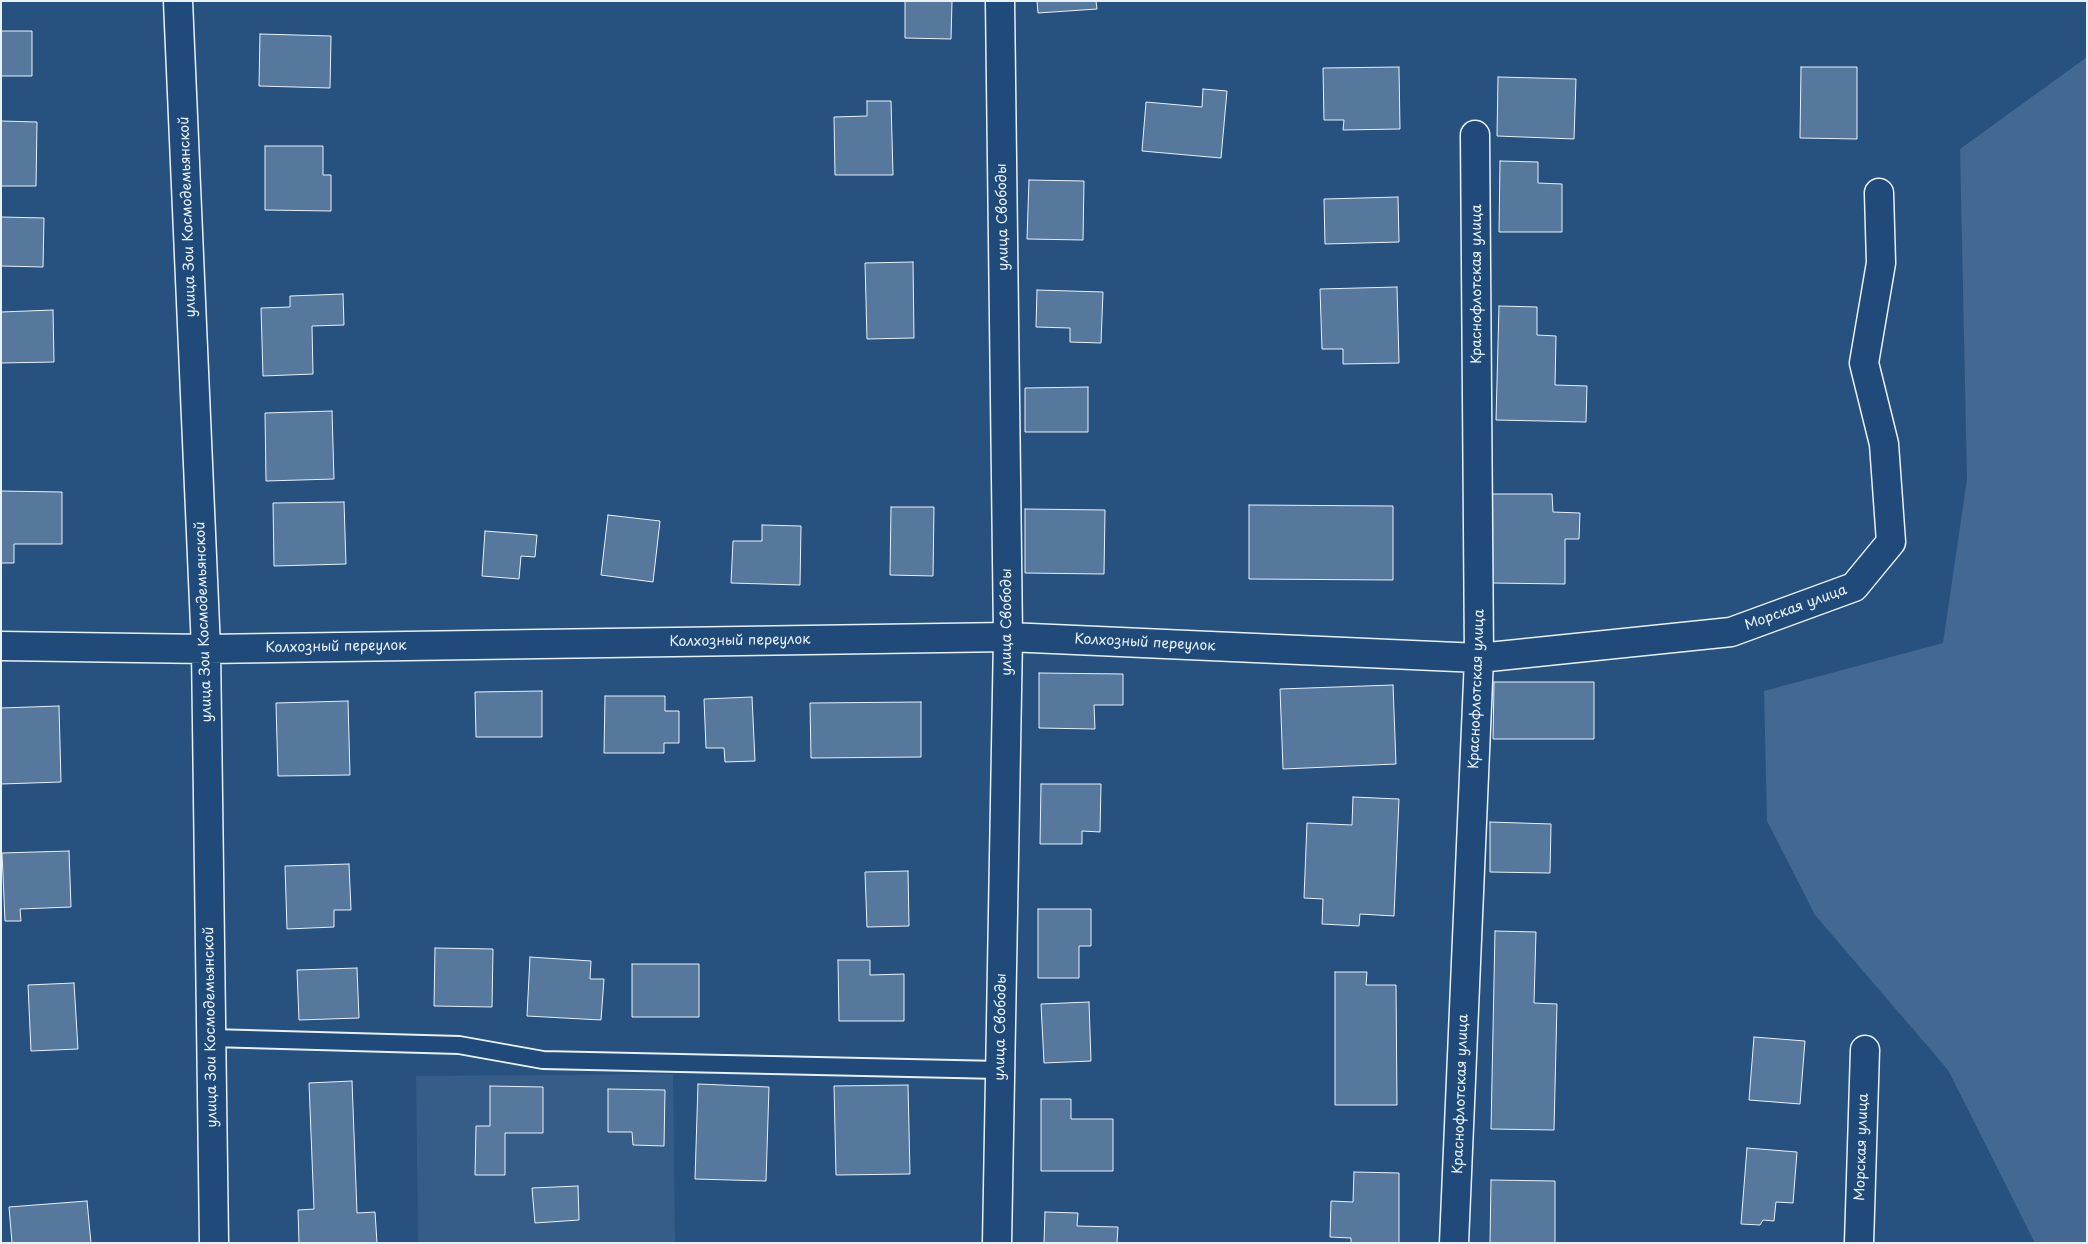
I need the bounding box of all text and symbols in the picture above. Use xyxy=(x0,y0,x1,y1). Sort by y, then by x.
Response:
street label: улица Зои Космодемьянской xyxy=(176,116,200,318)
street label: улица Свободы xyxy=(994,163,1012,271)
street label: Краснофлотская улица xyxy=(1469,204,1485,364)
street label: улица Зои Космодемьянской xyxy=(192,521,216,723)
street label: улица Свободы xyxy=(999,568,1015,676)
street label: Морская улица xyxy=(1743,582,1849,634)
street label: Краснофлотская улица xyxy=(1466,609,1488,769)
street label: Колхозный переулок xyxy=(669,631,811,651)
street label: Колхозный переулок xyxy=(1074,631,1216,655)
street label: Колхозный переулок xyxy=(265,637,407,657)
street label: улица Зои Космодемьянской xyxy=(201,926,221,1128)
street label: улица Свободы xyxy=(992,973,1010,1081)
street label: Краснофлотская улица xyxy=(1450,1014,1472,1174)
street label: Морская улица xyxy=(1852,1093,1872,1201)

